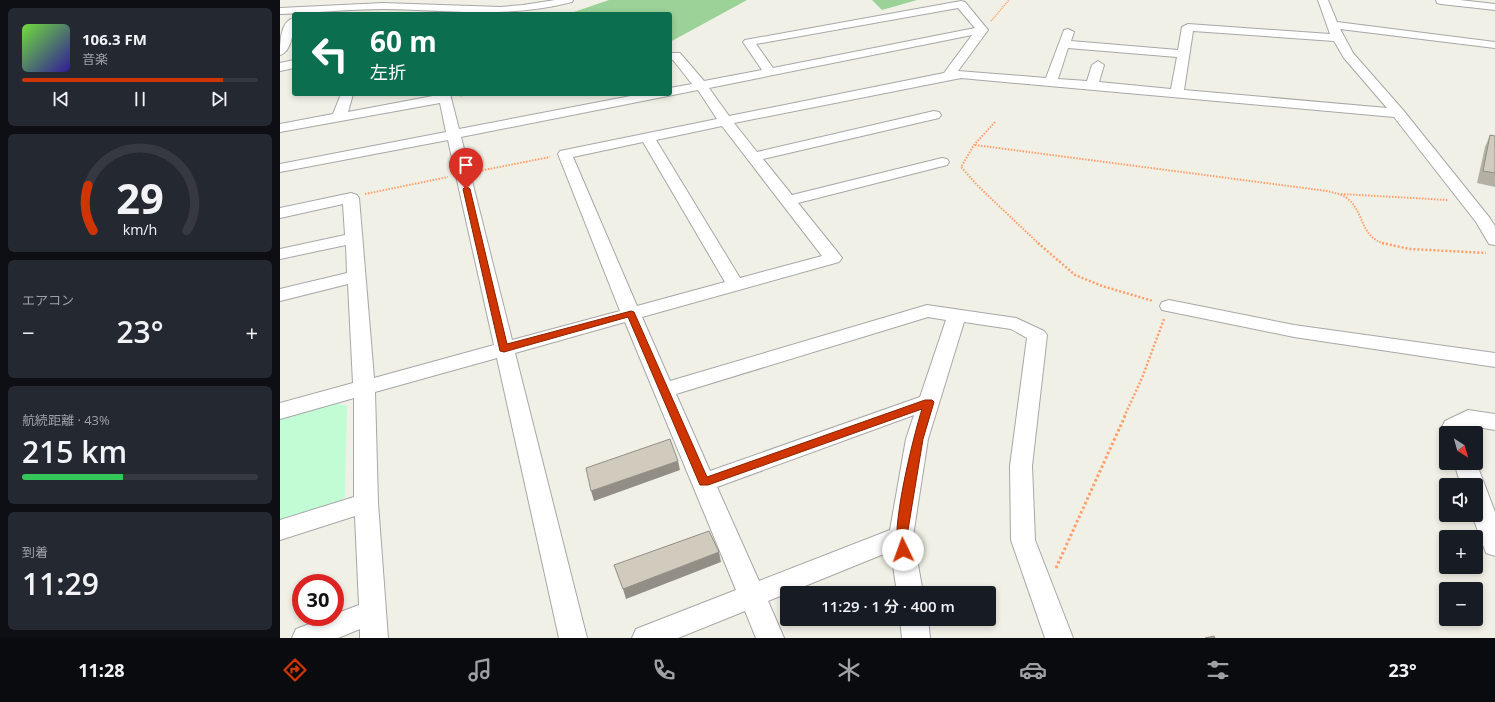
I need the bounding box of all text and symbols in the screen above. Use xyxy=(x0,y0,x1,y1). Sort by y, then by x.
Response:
text: 60 m xyxy=(370,22,437,60)
icon: left xyxy=(304,28,356,80)
text: 106.3 FM xyxy=(82,29,147,49)
text: 音楽 xyxy=(82,50,108,68)
text: 左折 xyxy=(370,60,406,84)
icon: previous xyxy=(50,88,72,110)
icon: pause xyxy=(129,88,151,110)
icon: next xyxy=(208,88,230,110)
pin xyxy=(449,148,483,189)
icon: arrive xyxy=(455,154,477,176)
text: 29 xyxy=(116,170,164,226)
text: km/h xyxy=(123,220,157,239)
text: エアコン xyxy=(22,291,74,309)
text: 23° xyxy=(116,311,164,352)
text: − xyxy=(22,317,35,347)
text: + xyxy=(245,317,258,347)
text: 航続距離 · 43% xyxy=(22,411,110,429)
north arrow xyxy=(1439,426,1483,470)
map controls xyxy=(1439,426,1483,626)
text: 215 km xyxy=(22,431,127,472)
button: sound xyxy=(1439,478,1483,522)
position arrow xyxy=(882,529,924,571)
button: + xyxy=(1439,530,1483,574)
text: 到着 xyxy=(22,543,48,561)
text: 11:29 xyxy=(22,563,99,604)
speed limit sign: 30 xyxy=(292,574,344,626)
button: − xyxy=(1439,582,1483,626)
text: 11:29 · 1 分 · 400 m xyxy=(821,596,955,616)
icon: directions xyxy=(281,656,309,684)
icon: music xyxy=(466,656,494,684)
icon: phone xyxy=(650,656,678,684)
icon: climate xyxy=(835,656,863,684)
icon: car xyxy=(1019,656,1047,684)
icon: filters xyxy=(1204,656,1232,684)
text: 11:28 xyxy=(78,658,125,682)
text: 23° xyxy=(1388,658,1417,682)

